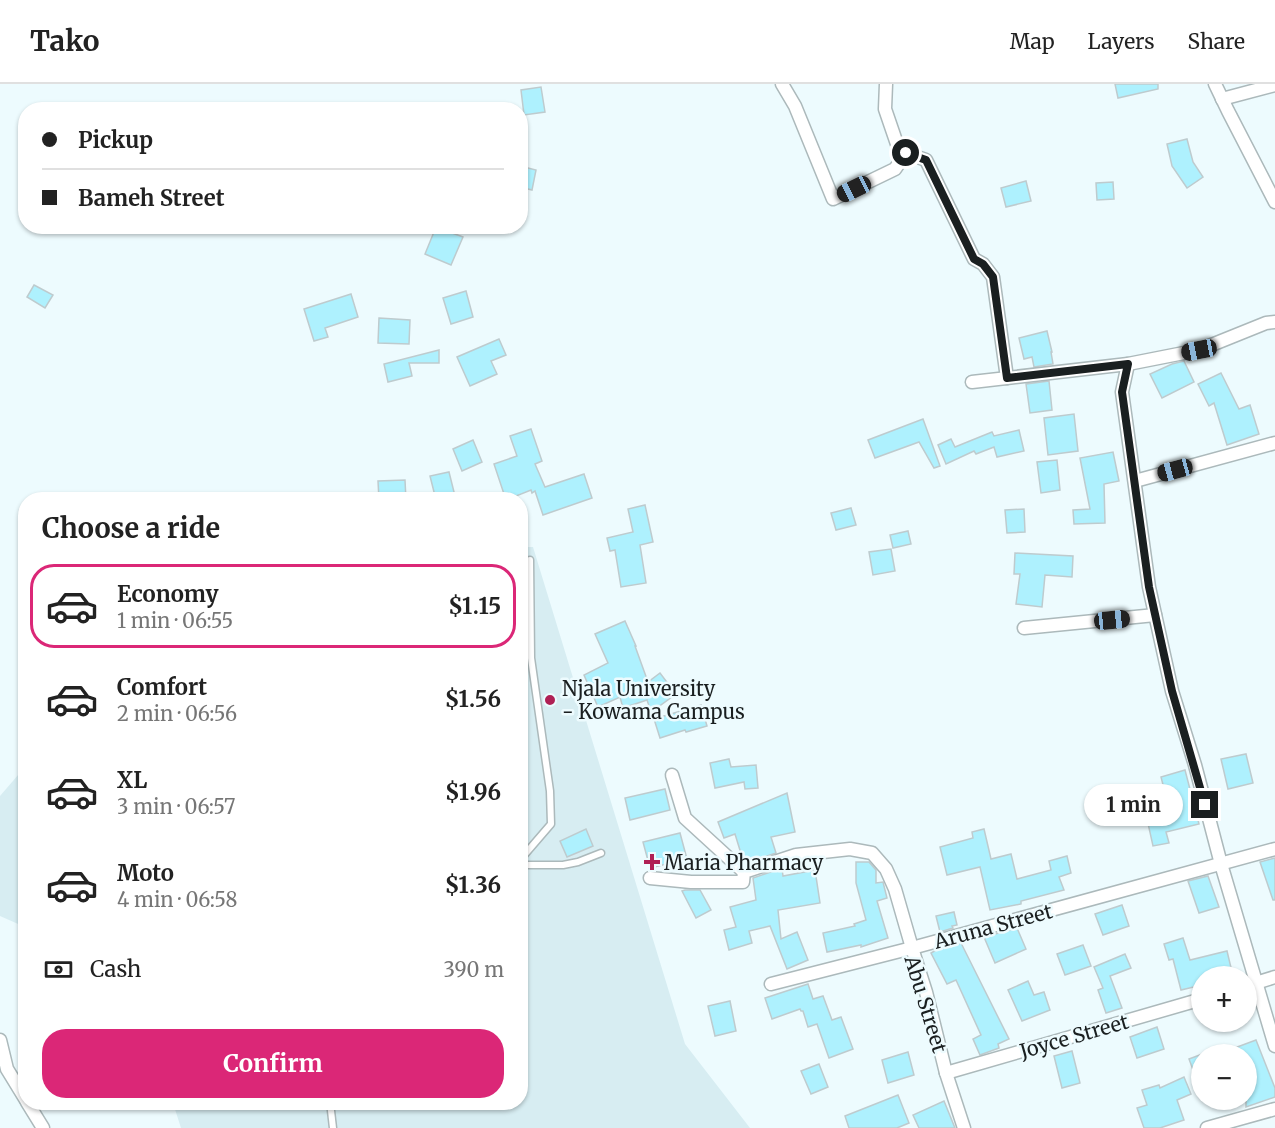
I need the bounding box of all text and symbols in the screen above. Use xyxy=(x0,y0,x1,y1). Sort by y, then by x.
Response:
text: Tako xyxy=(30,23,99,59)
text: Map xyxy=(1010,28,1055,55)
text: Layers xyxy=(1088,28,1155,55)
text: Share xyxy=(1188,28,1245,55)
text: Pickup xyxy=(78,126,153,154)
route start xyxy=(892,139,919,166)
car xyxy=(834,173,874,205)
text: Bameh Street xyxy=(78,184,225,212)
car xyxy=(1180,338,1218,362)
car xyxy=(1155,457,1195,483)
text: Choose a ride xyxy=(42,511,220,545)
icon: car xyxy=(45,579,99,633)
text: Economy xyxy=(117,580,218,608)
text: $1.15 xyxy=(448,592,501,620)
text: 1 min · 06:55 xyxy=(117,608,233,633)
car xyxy=(1093,609,1131,631)
icon: car xyxy=(45,672,99,726)
text: Comfort xyxy=(117,673,207,701)
place label: Njala University - Kowama Campus xyxy=(562,676,745,724)
text: $1.56 xyxy=(445,685,501,713)
marker: Njala University - Kowama Campus xyxy=(543,693,557,707)
text: 2 min · 06:56 xyxy=(117,701,237,726)
icon: car xyxy=(45,765,99,819)
text: XL xyxy=(117,766,147,794)
text: $1.96 xyxy=(445,778,501,806)
callout: 1 min xyxy=(1085,784,1184,826)
route end xyxy=(1191,791,1218,818)
text: 1 min xyxy=(1106,792,1161,817)
text: 3 min · 06:57 xyxy=(117,794,236,819)
place label: Maria Pharmacy xyxy=(664,850,824,875)
marker: Maria Pharmacy xyxy=(645,855,659,869)
icon: car xyxy=(45,858,99,912)
text: Moto xyxy=(117,859,174,887)
text: $1.36 xyxy=(445,871,501,899)
text: 4 min · 06:58 xyxy=(117,887,237,912)
street label: Aruna Street xyxy=(930,898,1055,954)
street label: Abu Street xyxy=(899,951,953,1056)
icon: cash xyxy=(42,953,75,986)
text: Cash xyxy=(90,955,141,983)
text: 390 m xyxy=(444,957,504,982)
map controls xyxy=(1191,966,1257,1110)
button: + xyxy=(1191,966,1257,1032)
street label: Joyce Street xyxy=(1016,1008,1132,1064)
button: Confirm xyxy=(42,1029,504,1098)
button: − xyxy=(1191,1044,1257,1110)

